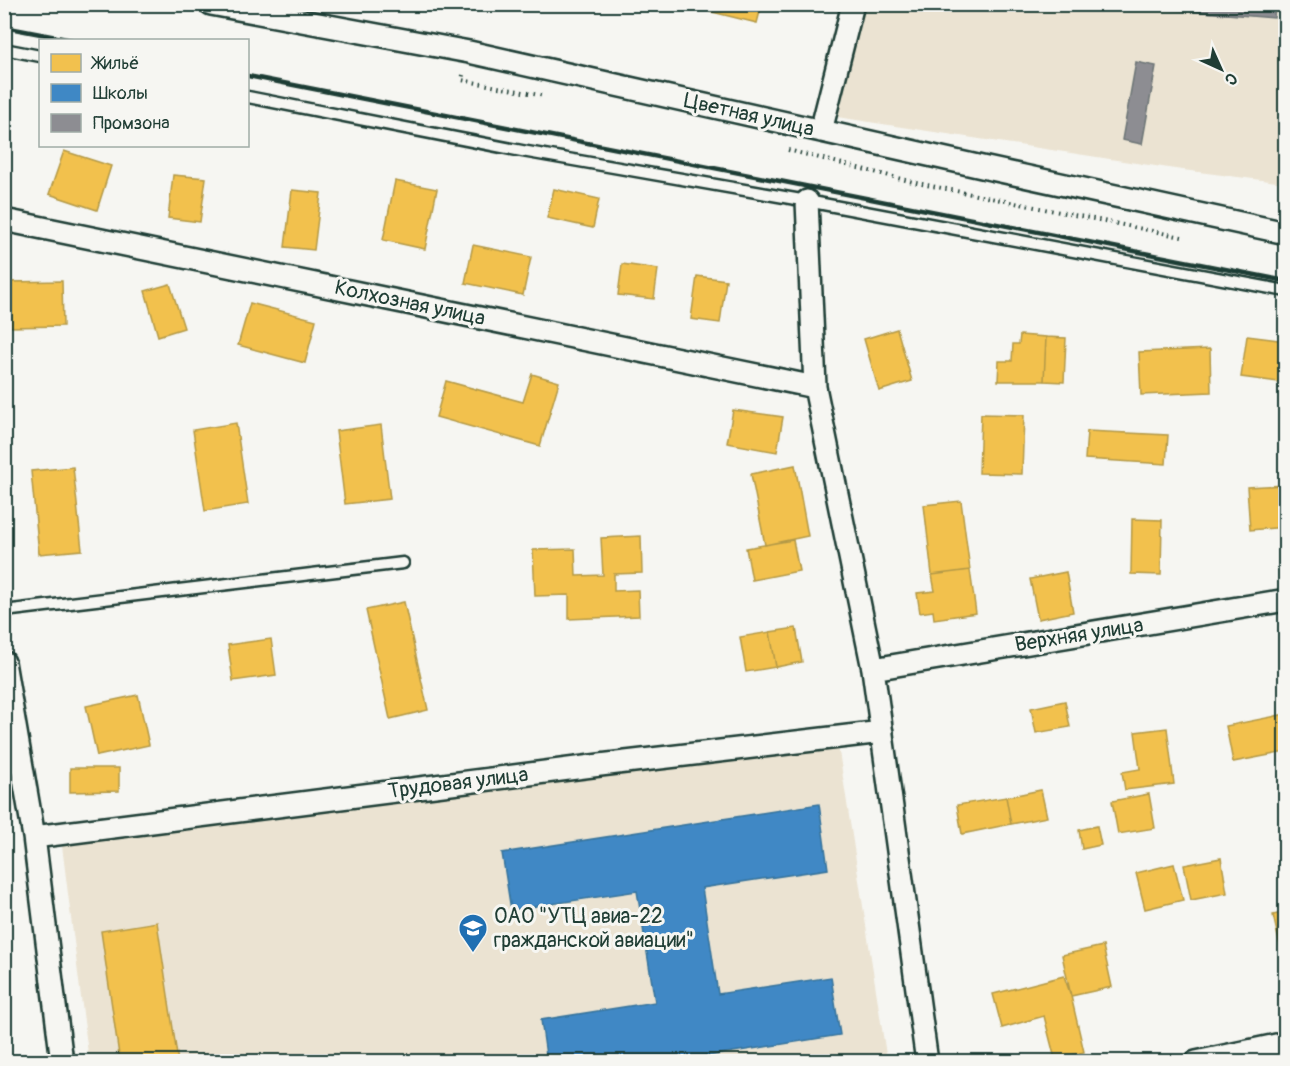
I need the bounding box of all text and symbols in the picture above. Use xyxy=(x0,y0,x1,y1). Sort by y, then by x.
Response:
legend xyxy=(39,39,249,147)
north arrow xyxy=(1191,39,1251,99)
text: Жильё xyxy=(90,52,139,75)
text: С xyxy=(1220,68,1241,90)
text: Школы xyxy=(93,82,148,105)
street label: Цветная улица xyxy=(681,87,817,143)
text: Промзона xyxy=(93,112,170,135)
street label: Колхозная улица xyxy=(332,274,488,332)
street label: Верхняя улица xyxy=(1013,612,1145,658)
street label: Трудовая улица xyxy=(386,761,530,805)
place label: ОАО "УТЦ авиа-22 гражданской авиации" xyxy=(494,903,694,954)
school or university icon: ОАО "УТЦ авиа-22 гражданской авиации" xyxy=(457,912,489,954)

